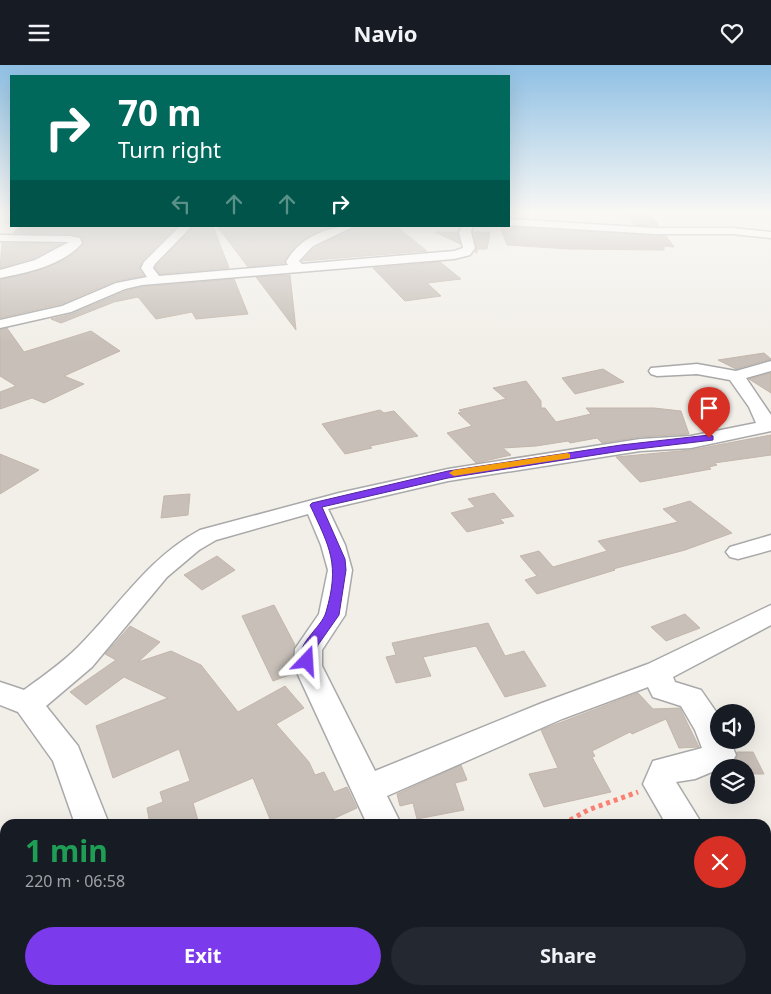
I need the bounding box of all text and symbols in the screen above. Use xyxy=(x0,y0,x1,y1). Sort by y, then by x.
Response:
text: Navio xyxy=(354,18,417,48)
icon: menu xyxy=(25,19,53,47)
icon: heart xyxy=(718,19,746,47)
text: 70 m xyxy=(118,89,201,136)
icon: right xyxy=(35,95,100,160)
text: Turn right xyxy=(118,134,221,164)
icon: left xyxy=(167,190,195,218)
icon: ahead xyxy=(220,190,248,218)
icon: ahead xyxy=(273,190,301,218)
icon: right xyxy=(326,190,354,218)
pin xyxy=(688,387,730,438)
icon: arrive xyxy=(695,394,723,422)
position arrow xyxy=(280,634,332,686)
map controls xyxy=(710,704,755,804)
button: sound xyxy=(710,704,755,749)
button: layers xyxy=(710,759,755,804)
text: 1 min xyxy=(25,830,108,871)
button: close xyxy=(694,836,746,888)
text: 220 m · 06:58 xyxy=(25,870,125,892)
button: Exit xyxy=(25,927,381,985)
button: Share xyxy=(391,927,746,985)

